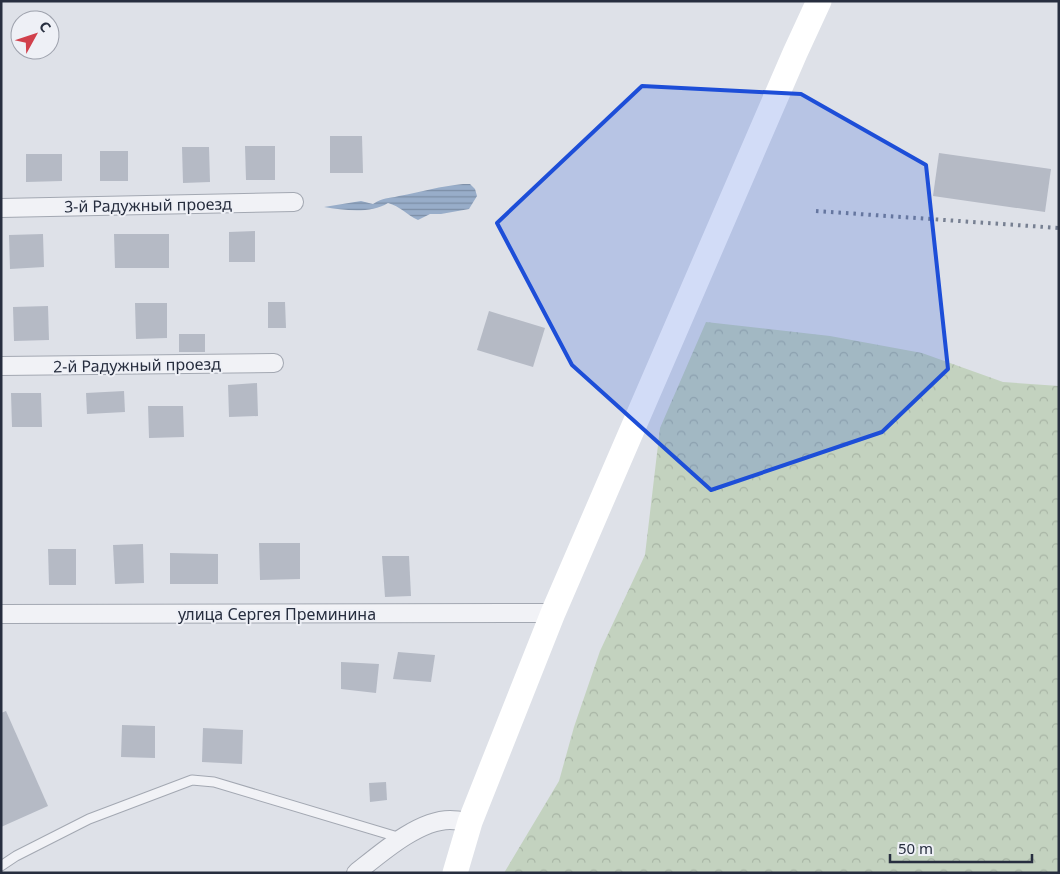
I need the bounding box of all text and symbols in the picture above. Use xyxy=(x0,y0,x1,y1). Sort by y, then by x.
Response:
north arrow xyxy=(10,10,60,60)
text: С xyxy=(35,17,56,36)
street label: 3-й Радужный проезд xyxy=(64,193,232,217)
street label: 2-й Радужный проезд xyxy=(53,353,221,377)
street label: улица Сергея Преминина xyxy=(178,603,376,625)
scale bar xyxy=(890,832,1032,864)
text: 50 m xyxy=(898,838,933,858)

